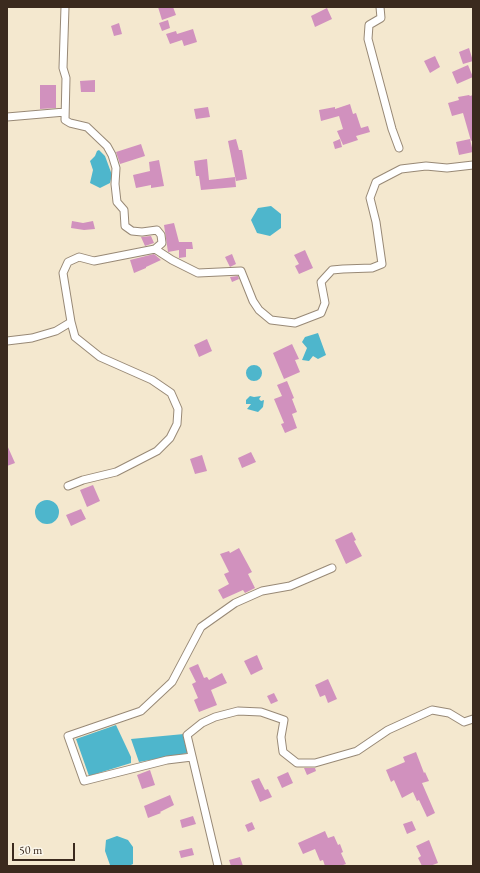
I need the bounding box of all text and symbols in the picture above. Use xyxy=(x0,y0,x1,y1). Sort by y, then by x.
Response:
scale bar xyxy=(14,835,77,861)
text: 50 m xyxy=(19,842,42,858)

